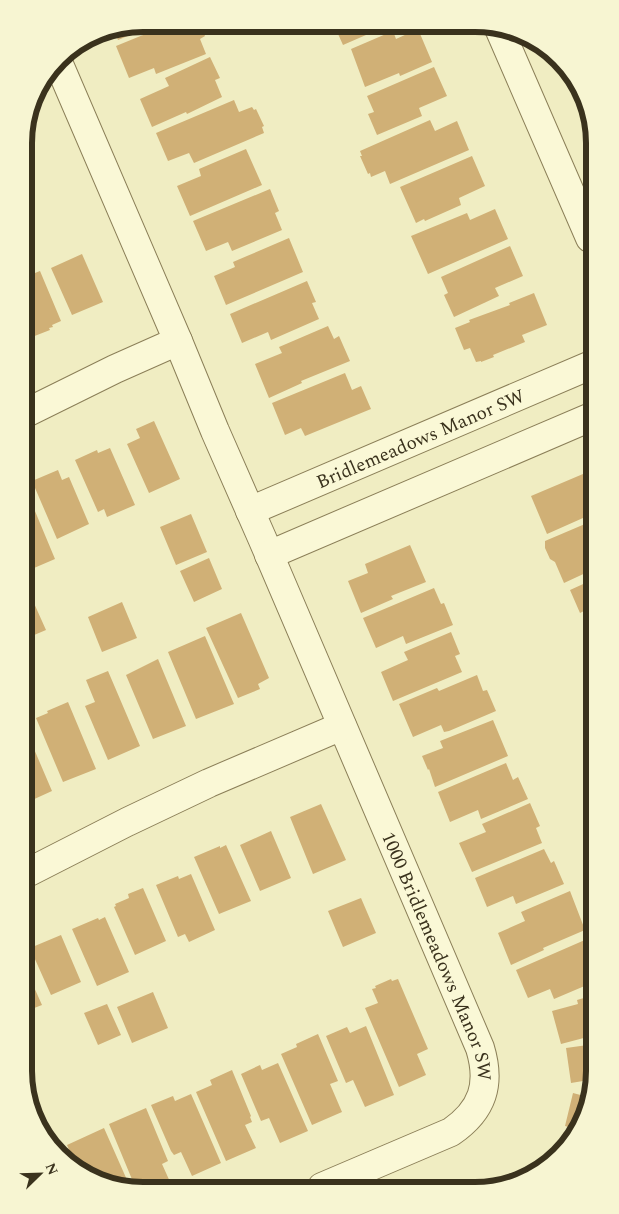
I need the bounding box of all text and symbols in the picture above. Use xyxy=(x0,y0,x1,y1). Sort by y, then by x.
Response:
street label: Bridlemeadows Manor SW xyxy=(312,382,530,497)
street label: 1000 Bridlemeadows Manor SW xyxy=(373,827,498,1082)
north arrow xyxy=(15,1149,65,1199)
text: N xyxy=(40,1160,63,1178)

